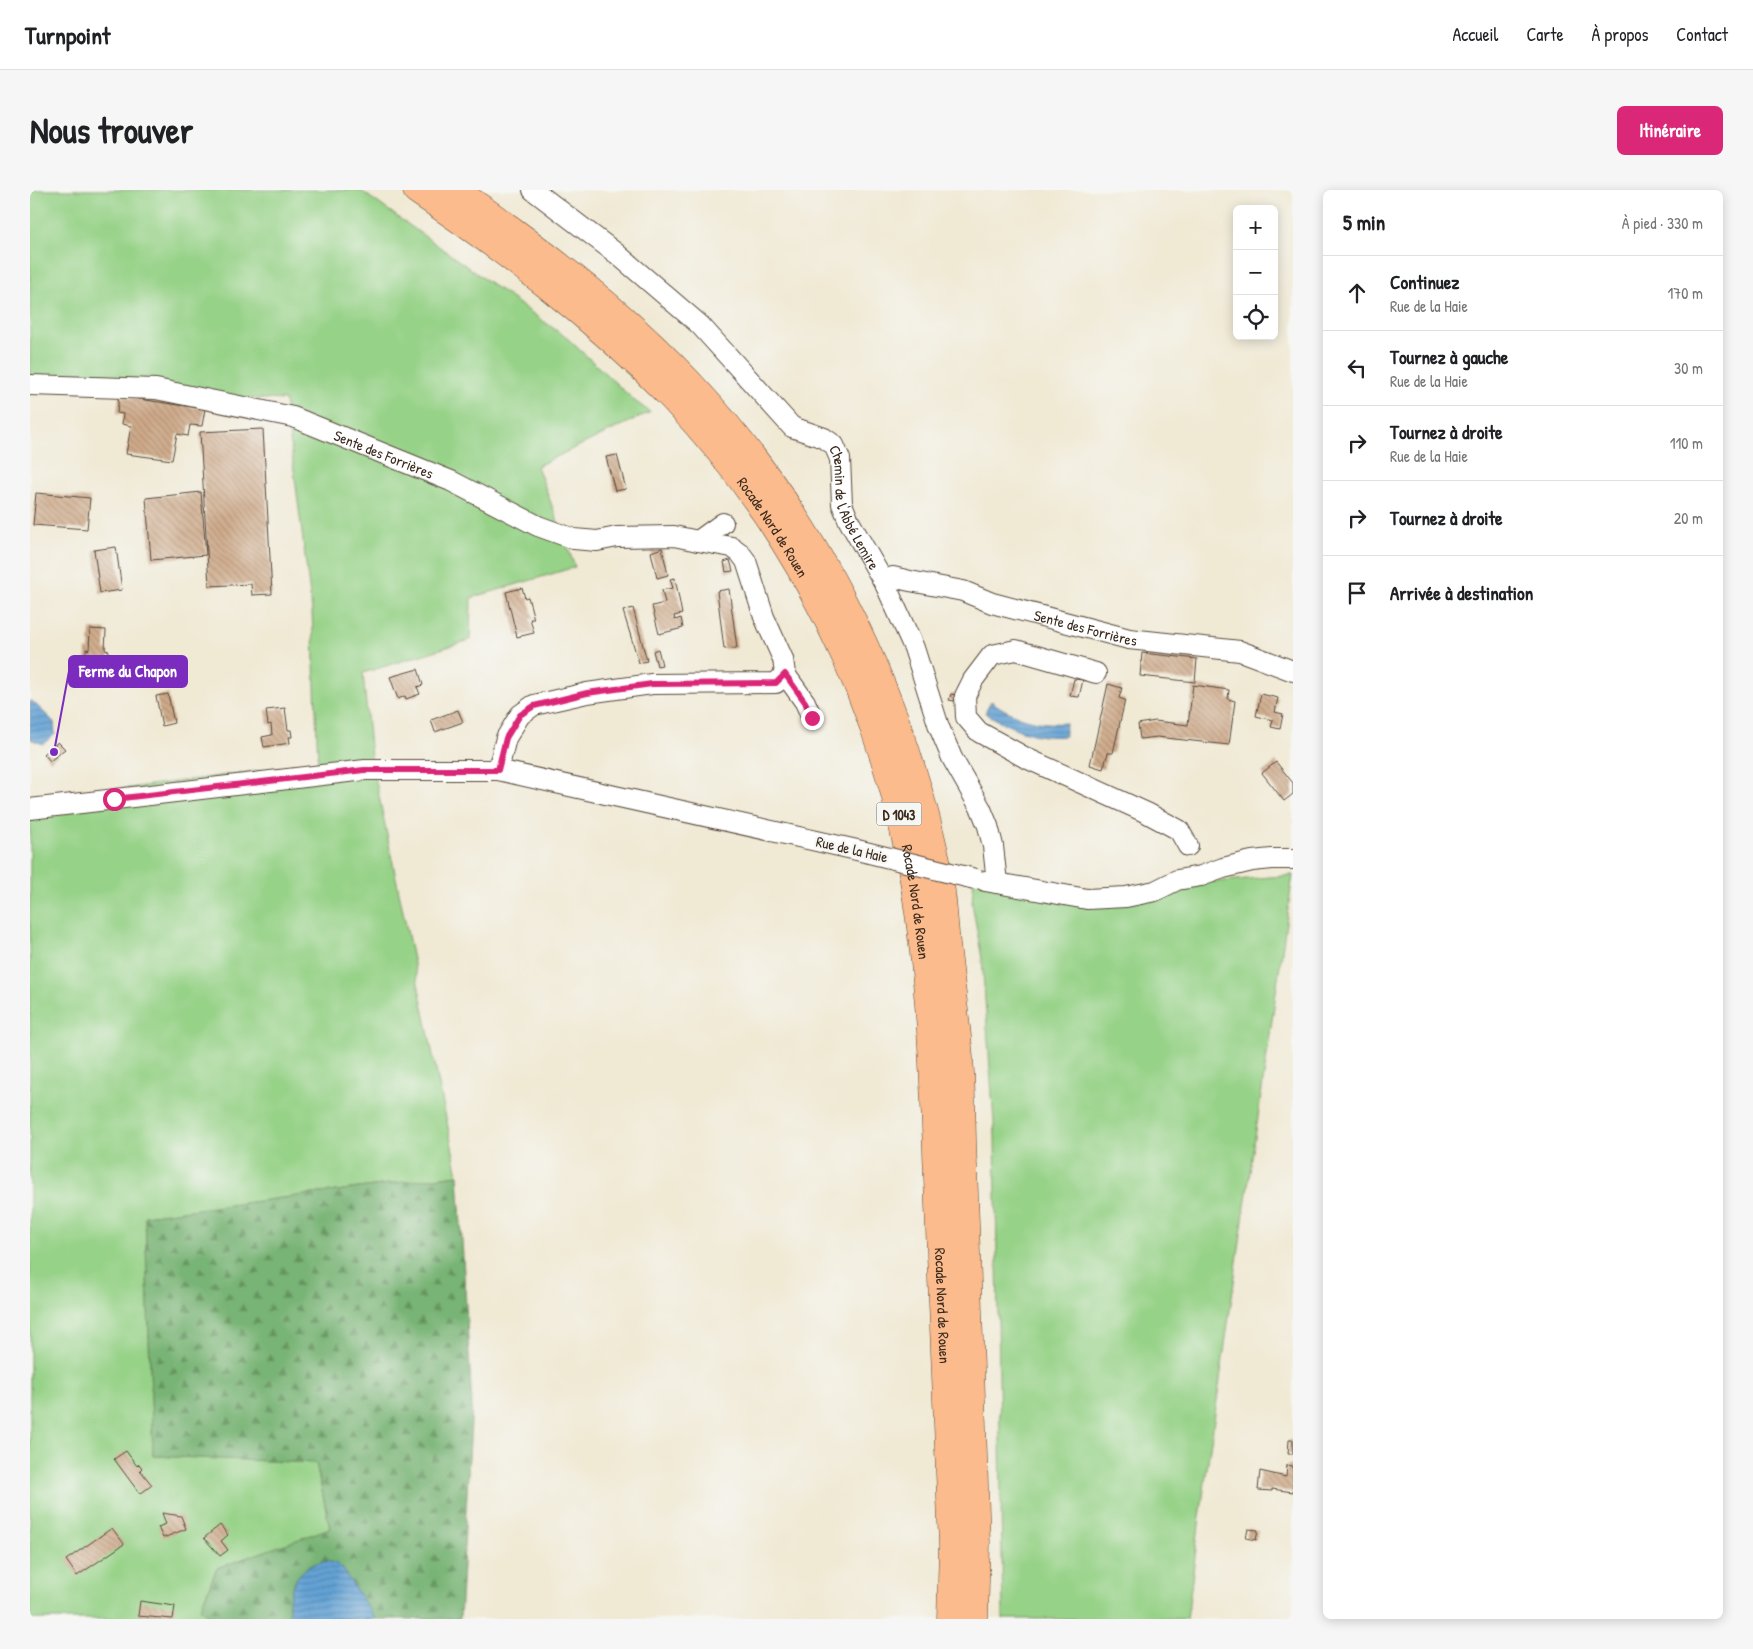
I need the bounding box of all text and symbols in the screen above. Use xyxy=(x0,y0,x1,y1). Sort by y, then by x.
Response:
text: Turnpoint xyxy=(25,19,110,51)
text: Accueil xyxy=(1452,22,1498,47)
text: Carte xyxy=(1526,22,1564,47)
text: À propos xyxy=(1592,22,1648,47)
text: Contact xyxy=(1676,22,1728,47)
button: Itinéraire xyxy=(1617,106,1723,155)
text: Nous trouver xyxy=(30,107,193,154)
map controls xyxy=(1233,205,1278,340)
button: + xyxy=(1233,205,1278,250)
text: 5 min xyxy=(1343,208,1385,237)
text: À pied · 330 m xyxy=(1622,212,1703,234)
button: − xyxy=(1233,250,1278,295)
text: Continuez xyxy=(1390,269,1459,295)
icon: ahead xyxy=(1343,279,1371,307)
text: 170 m xyxy=(1668,282,1703,304)
button: locate xyxy=(1233,295,1278,340)
text: Rue de la Haie xyxy=(1390,295,1468,317)
text: Tournez à gauche xyxy=(1390,344,1508,370)
icon: left xyxy=(1343,354,1371,382)
text: 30 m xyxy=(1674,357,1703,379)
text: Rue de la Haie xyxy=(1390,370,1468,392)
text: Tournez à droite xyxy=(1390,419,1503,445)
street label: Sente des Forrières xyxy=(331,424,437,483)
icon: right xyxy=(1343,429,1371,457)
text: 110 m xyxy=(1670,432,1703,454)
street label: Chemin de l'Abbé Lemire xyxy=(825,441,885,573)
text: Rue de la Haie xyxy=(1390,445,1468,467)
street label: Rocade Nord de Rouen xyxy=(733,472,814,581)
icon: right xyxy=(1343,504,1371,532)
text: Tournez à droite xyxy=(1390,505,1503,531)
text: 20 m xyxy=(1674,507,1703,529)
icon: arrive xyxy=(1343,579,1371,607)
text: Arrivée à destination xyxy=(1390,580,1533,606)
street label: Sente des Forrières xyxy=(1032,604,1138,650)
callout: Ferme du Chapon xyxy=(69,656,187,687)
text: Ferme du Chapon xyxy=(78,660,177,683)
route end xyxy=(801,707,824,730)
route start xyxy=(103,788,126,811)
road number: D 1043 xyxy=(876,802,922,826)
street label: Rue de la Haie xyxy=(814,831,890,867)
street label: Rocade Nord de Rouen xyxy=(897,842,935,961)
street label: Rocade Nord de Rouen xyxy=(930,1247,956,1364)

